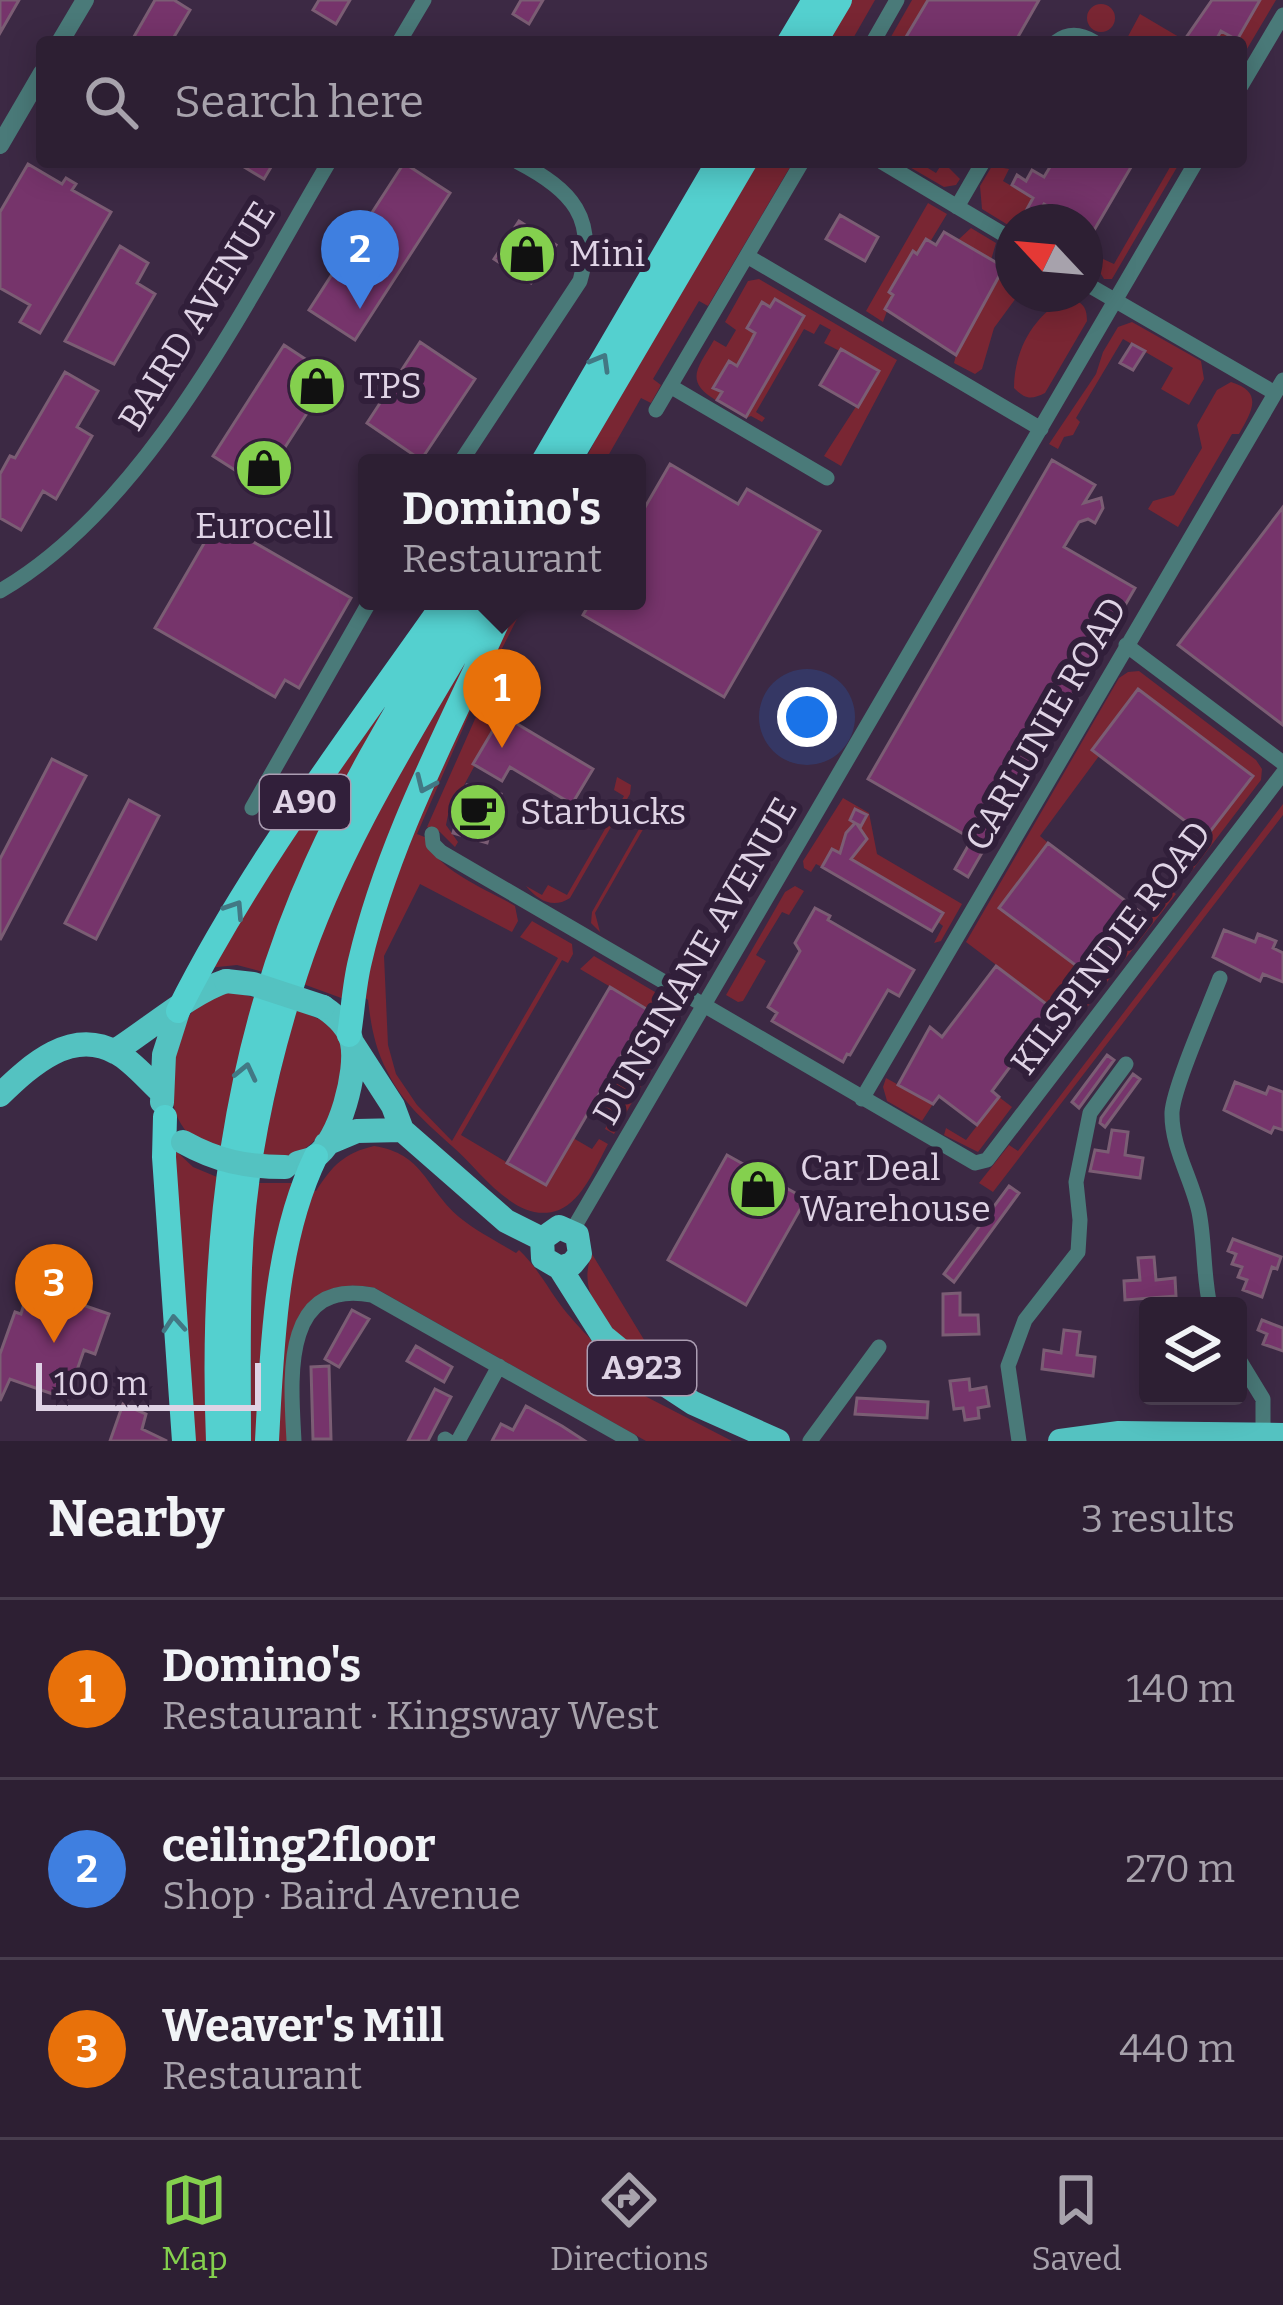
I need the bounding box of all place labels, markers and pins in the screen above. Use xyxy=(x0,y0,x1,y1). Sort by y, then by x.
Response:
pin: 2 xyxy=(321,210,399,309)
shop icon: Mini xyxy=(496,223,558,285)
place label: Mini xyxy=(569,232,645,276)
shop icon: TPS xyxy=(286,355,348,417)
place label: TPS xyxy=(359,364,422,408)
shop icon: Eurocell xyxy=(233,437,295,499)
place label: Eurocell xyxy=(195,504,333,548)
pin: 1 xyxy=(463,649,541,748)
cafe icon: Starbucks xyxy=(447,781,509,843)
place label: Starbucks xyxy=(520,790,686,834)
place label: Car Deal Warehouse xyxy=(800,1146,991,1231)
shop icon: Car Deal Warehouse xyxy=(727,1158,789,1220)
pin: 3 xyxy=(15,1244,93,1343)

